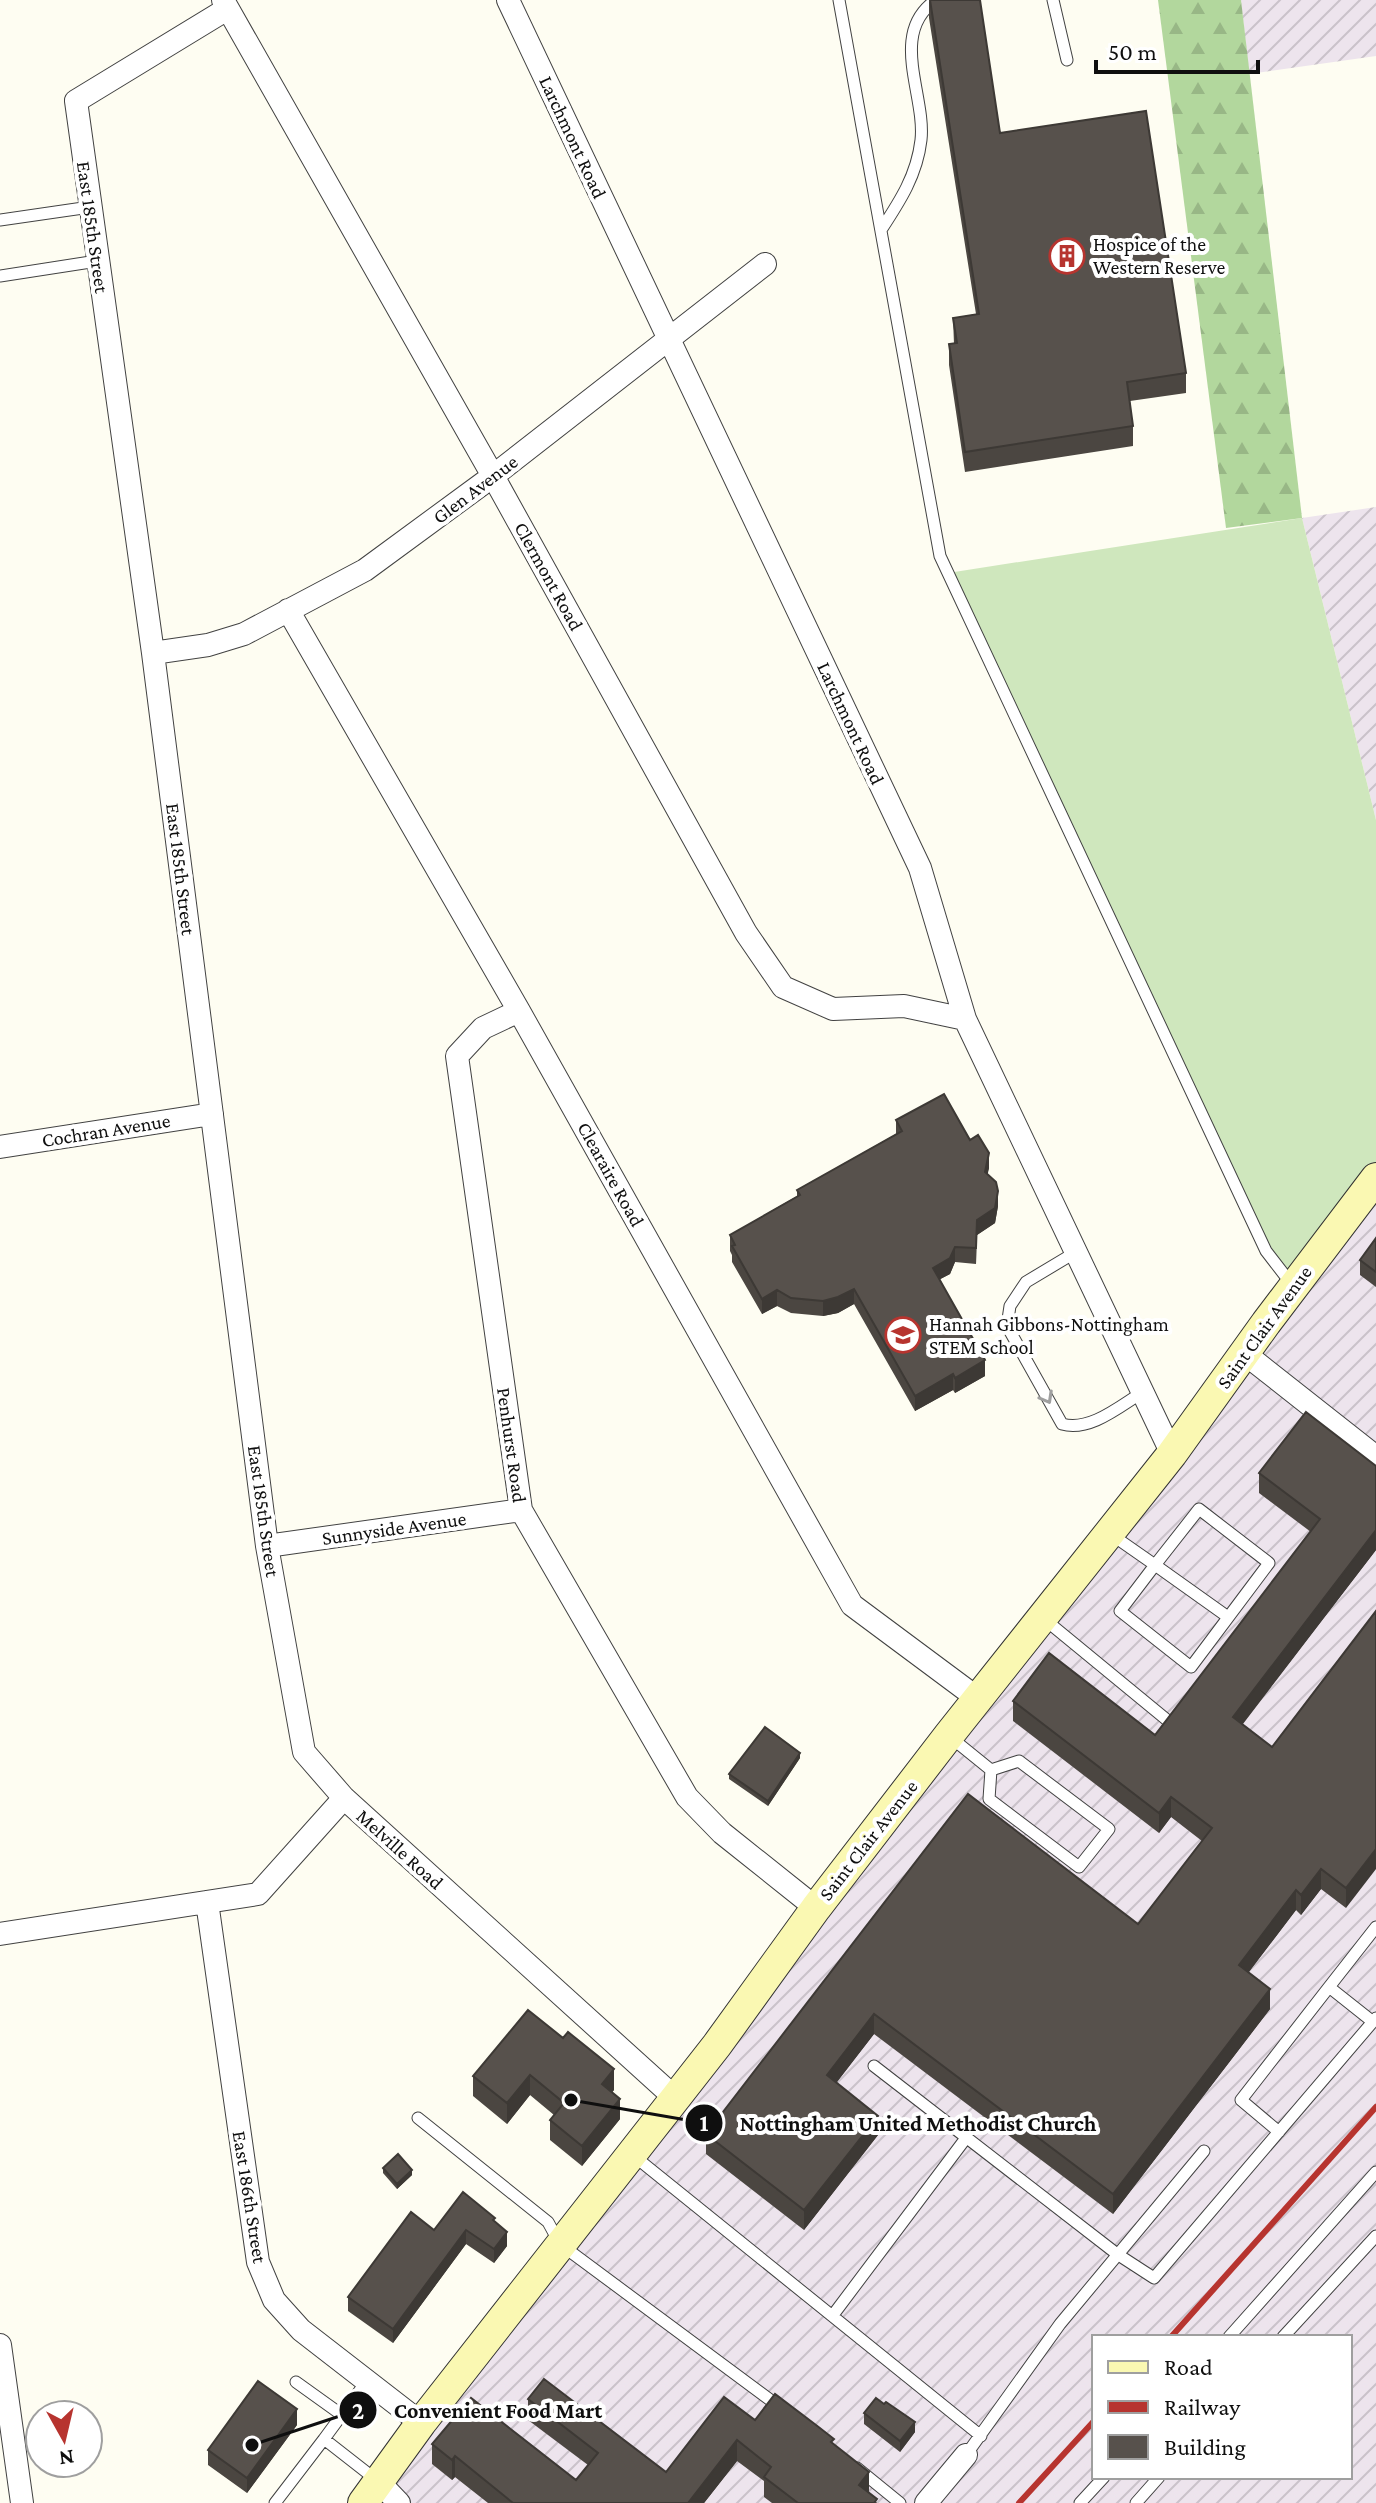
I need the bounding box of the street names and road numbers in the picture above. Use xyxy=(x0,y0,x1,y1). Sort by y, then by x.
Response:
street label: Larchmont Road xyxy=(535,72,611,202)
street label: East 185th Street xyxy=(73,160,113,295)
street label: Glen Avenue xyxy=(428,450,522,528)
street label: Clermont Road xyxy=(510,518,588,634)
street label: Larchmont Road xyxy=(813,658,889,788)
street label: East 185th Street xyxy=(162,802,200,937)
street label: Cochran Avenue xyxy=(40,1109,172,1151)
street label: Clearaire Road xyxy=(573,1118,649,1231)
street label: Saint Clair Avenue xyxy=(1212,1261,1316,1393)
street label: Penhurst Road xyxy=(493,1386,531,1505)
street label: East 185th Street xyxy=(244,1444,284,1579)
street label: Sunnyside Avenue xyxy=(320,1507,468,1550)
street label: Saint Clair Avenue xyxy=(814,1775,922,1904)
street label: Melville Road xyxy=(352,1804,448,1894)
street label: East 186th Street xyxy=(229,2129,271,2265)

